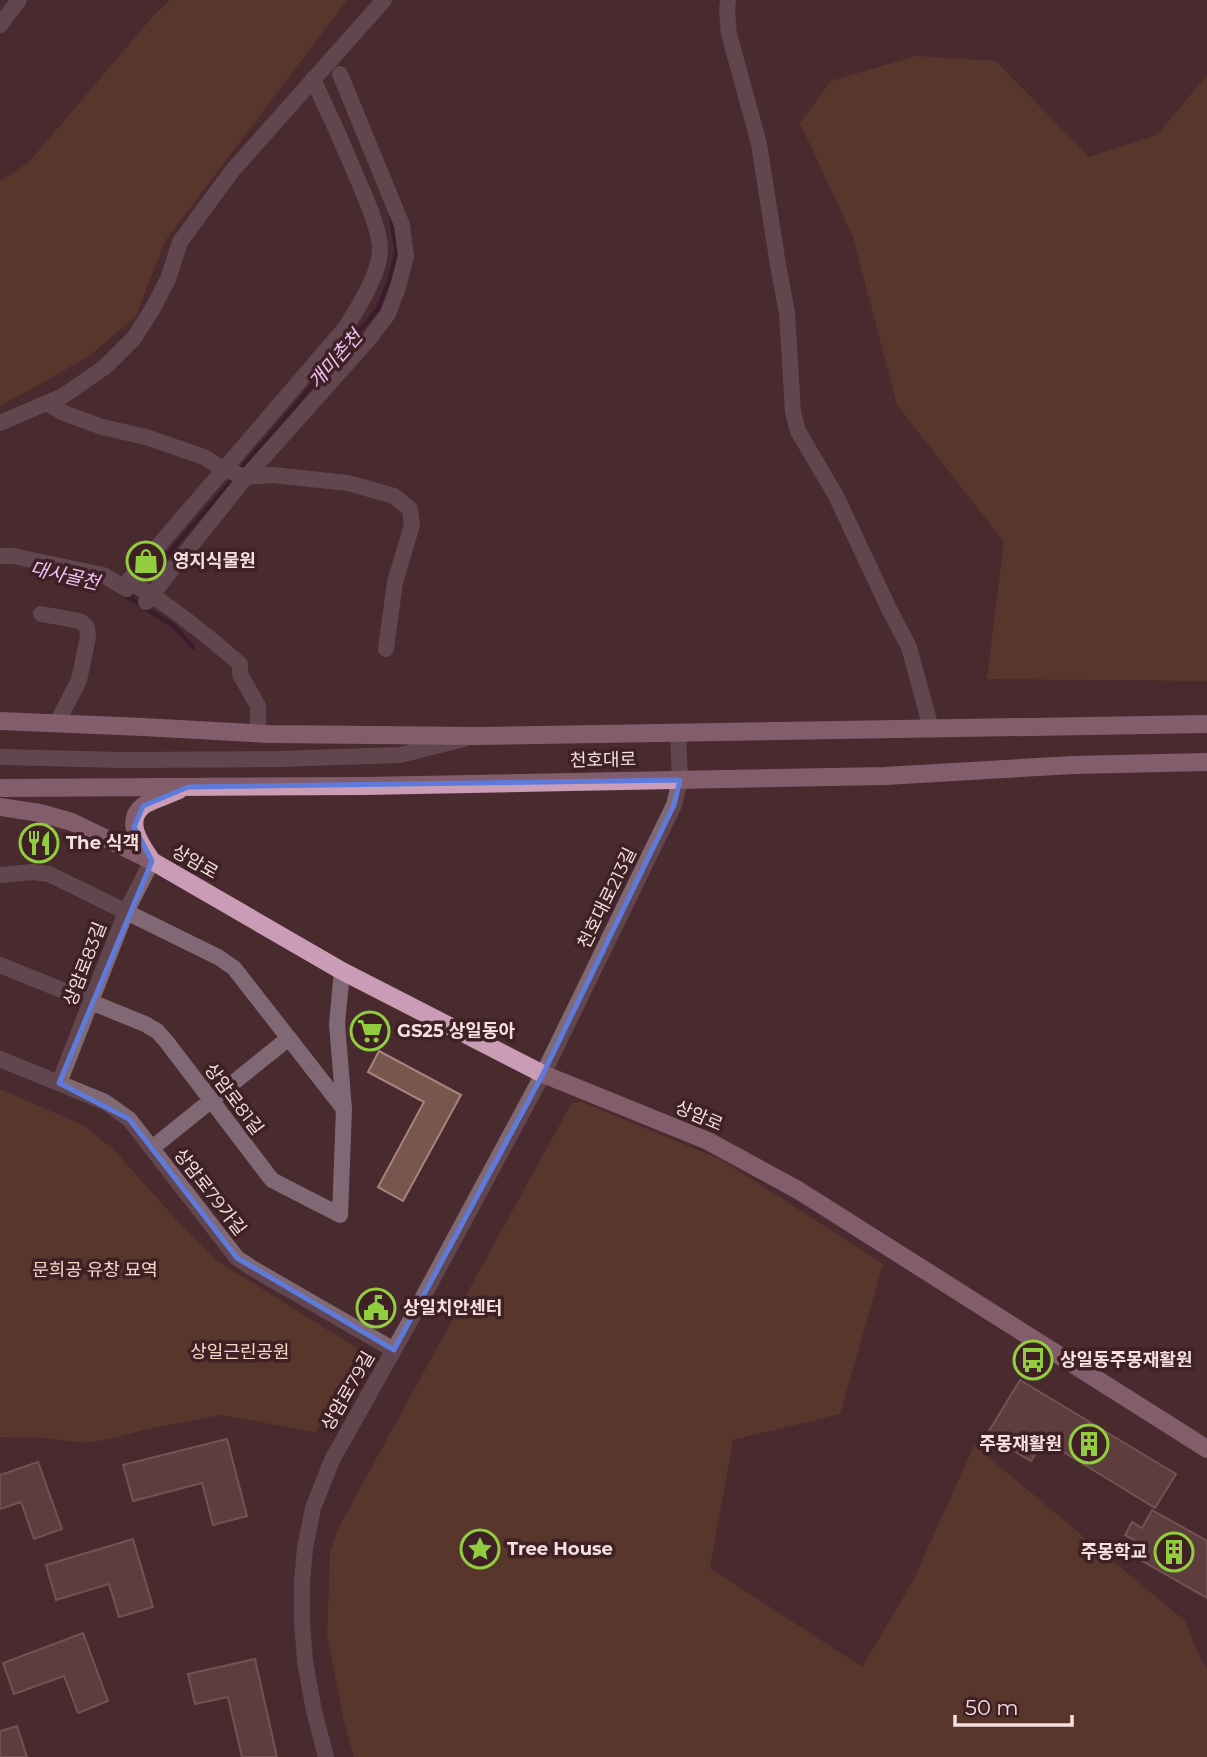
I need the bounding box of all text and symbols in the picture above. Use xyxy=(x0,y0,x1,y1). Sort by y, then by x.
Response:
water label: 개미촌천 xyxy=(304,324,368,393)
shop icon: 영지식물원 xyxy=(125,540,167,582)
place label: 영지식물원 xyxy=(173,550,256,572)
water label: 대사골천 xyxy=(28,556,103,595)
street label: 천호대로 xyxy=(570,748,636,772)
restaurant icon: The 식객 xyxy=(18,822,60,864)
place label: The 식객 xyxy=(66,832,139,854)
street label: 상암로 xyxy=(168,840,222,884)
street label: 천호대로213길 xyxy=(573,844,641,952)
street label: 상암로83길 xyxy=(59,919,111,1009)
supermarket icon: GS25 상일동아 xyxy=(349,1010,391,1052)
place label: GS25 상일동아 xyxy=(397,1020,515,1042)
street label: 상암로81길 xyxy=(200,1059,268,1139)
street label: 상암로 xyxy=(672,1096,726,1136)
street label: 상암로79가길 xyxy=(169,1144,251,1240)
park label: 문희공 유창 묘역 xyxy=(32,1259,158,1281)
public building icon: 상일치안센터 xyxy=(355,1287,397,1329)
place label: 상일치안센터 xyxy=(403,1297,502,1319)
bus stop icon: 상일동주몽재활원 xyxy=(1012,1339,1054,1381)
park label: 상일근린공원 xyxy=(190,1341,290,1363)
street label: 상암로79길 xyxy=(317,1347,379,1435)
place label: 상일동주몽재활원 xyxy=(1060,1349,1192,1371)
building icon: 주몽재활원 xyxy=(1068,1423,1110,1465)
place label: 주몽재활원 xyxy=(979,1433,1062,1455)
place icon: Tree House xyxy=(459,1528,501,1570)
building icon: 주몽학교 xyxy=(1153,1531,1195,1573)
place label: Tree House xyxy=(507,1538,613,1560)
place label: 주몽학교 xyxy=(1081,1541,1147,1563)
scale bar xyxy=(955,1684,1072,1728)
text: 50 m xyxy=(965,1695,1019,1720)

